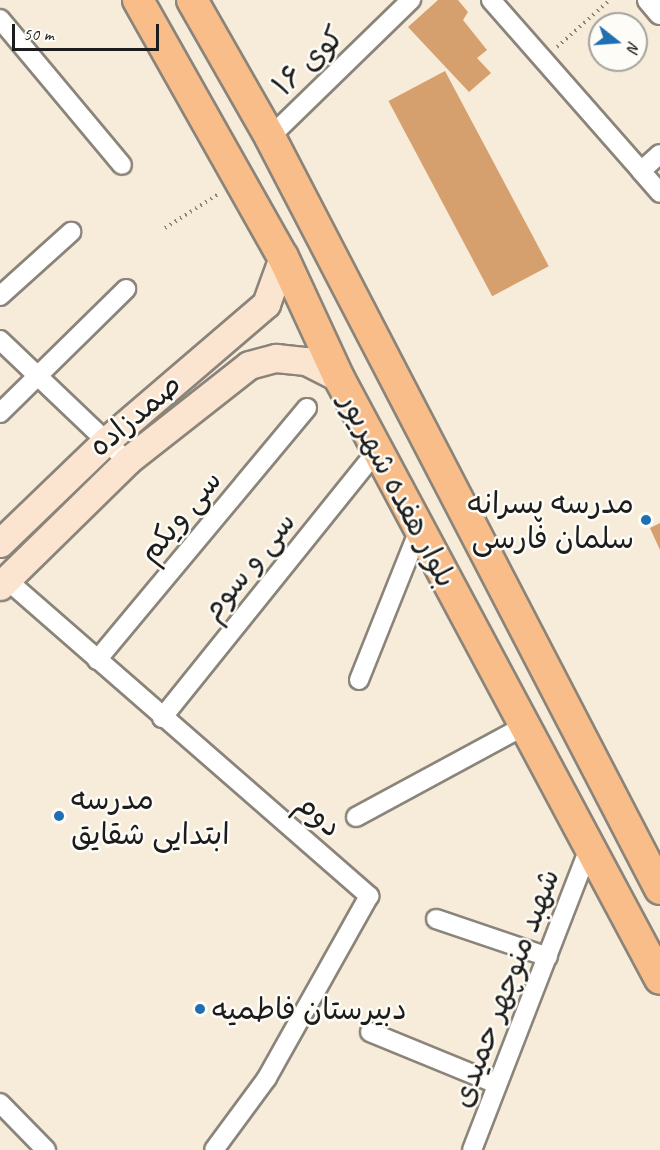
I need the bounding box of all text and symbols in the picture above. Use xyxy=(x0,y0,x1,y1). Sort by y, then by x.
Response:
scale bar xyxy=(15,12,162,50)
north arrow xyxy=(588,12,648,72)
street label: کوی ۱۶ xyxy=(265,18,351,104)
text: 50 m xyxy=(23,23,54,45)
text: N xyxy=(622,39,644,54)
street label: صمدزاده xyxy=(82,366,188,464)
street label: بلوار هفده شهریور xyxy=(332,386,464,594)
street label: سی ویکم xyxy=(131,463,229,569)
place label: مدرسه پسرانه سلمان فارسی xyxy=(467,485,634,556)
street label: سی و سوم xyxy=(193,504,303,628)
marker: مدرسه پسرانه سلمان فارسی xyxy=(639,513,653,527)
place label: مدرسه ابتدایی شقایق xyxy=(71,781,230,852)
street label: دوم xyxy=(289,785,349,845)
marker: مدرسه ابتدایی شقایق xyxy=(52,809,66,823)
street label: شهبد منوچهر حمیدی xyxy=(443,864,567,1112)
place label: دبیرستان فاطمیه xyxy=(212,991,407,1027)
marker: دبیرستان فاطمیه xyxy=(193,1002,207,1016)

